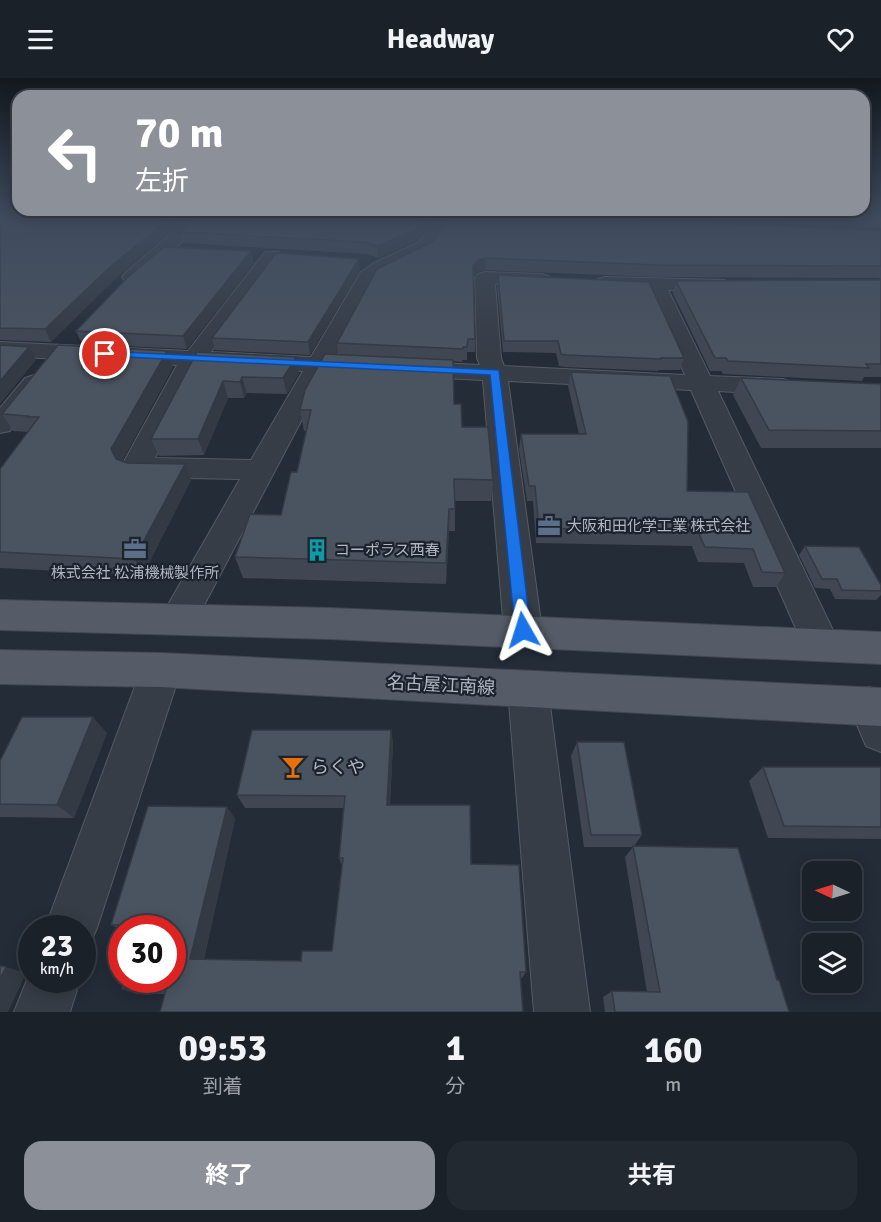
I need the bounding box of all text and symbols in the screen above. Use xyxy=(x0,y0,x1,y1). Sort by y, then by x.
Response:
icon: menu xyxy=(24,23,57,56)
text: Headway xyxy=(387,23,494,56)
icon: heart xyxy=(824,23,857,56)
text: 70 m xyxy=(135,108,224,159)
icon: left xyxy=(36,114,114,192)
text: 左折 xyxy=(135,165,189,198)
pin xyxy=(79,328,130,379)
icon: arrive xyxy=(88,337,121,370)
office icon: 大阪和田化学工業 株式会社 xyxy=(536,513,562,539)
place label: 大阪和田化学工業 株式会社 xyxy=(567,517,750,535)
office icon: 株式会社 松浦機械製作所 xyxy=(122,536,148,562)
building icon: コーポラス西春 xyxy=(304,537,330,563)
place label: コーポラス西春 xyxy=(335,541,440,559)
place label: 株式会社 松浦機械製作所 xyxy=(51,564,219,582)
position arrow xyxy=(491,598,555,662)
street label: 名古屋江南線 xyxy=(386,671,496,699)
bar icon: らくや xyxy=(280,754,306,780)
place label: らくや xyxy=(311,756,365,778)
north arrow xyxy=(802,861,862,921)
map controls xyxy=(802,861,862,993)
speed limit sign: 30 xyxy=(108,915,186,993)
text: 23 xyxy=(41,928,73,965)
button: layers xyxy=(802,933,862,993)
text: km/h xyxy=(40,960,74,978)
text: 09:53 xyxy=(179,1026,267,1071)
text: 1 xyxy=(446,1026,465,1071)
text: 160 xyxy=(644,1028,702,1073)
text: m xyxy=(665,1072,681,1097)
text: 到着 xyxy=(203,1074,243,1099)
text: 分 xyxy=(446,1074,466,1099)
button: 終了 xyxy=(24,1141,435,1210)
button: 共有 xyxy=(447,1141,857,1210)

